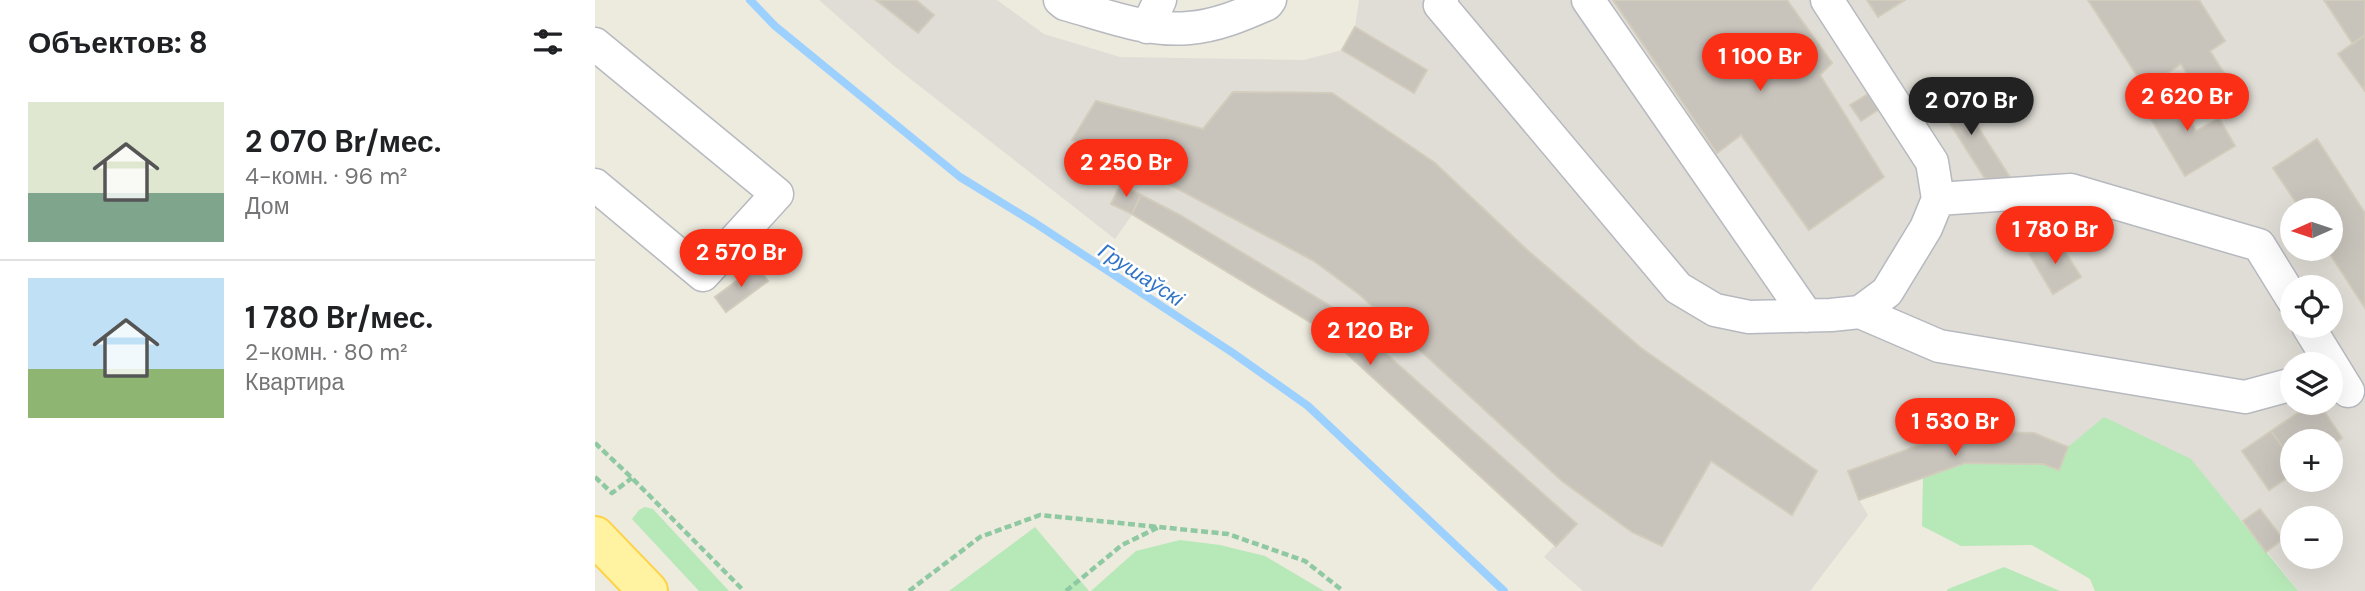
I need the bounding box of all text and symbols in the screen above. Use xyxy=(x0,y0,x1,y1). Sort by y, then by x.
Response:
text: Объектов: 8 xyxy=(28,23,208,62)
icon: filters xyxy=(529,23,567,61)
pin: 1 100 Br xyxy=(1688,34,1832,93)
text: 1 100 Br xyxy=(1718,41,1802,71)
pin: 2 620 Br xyxy=(2115,74,2259,133)
pin: 2 070 Br xyxy=(1899,78,2043,137)
text: 2 620 Br xyxy=(2141,81,2233,111)
text: 2 070 Br xyxy=(1925,85,2017,115)
text: 2 070 Br/мес. xyxy=(245,122,441,161)
icon: home xyxy=(84,130,168,214)
pin: 2 250 Br xyxy=(1054,140,1198,199)
text: 2 250 Br xyxy=(1080,147,1172,177)
text: 4-комн. · 96 m² xyxy=(245,161,407,191)
text: Дом xyxy=(245,191,289,221)
north arrow xyxy=(2280,198,2343,261)
map controls xyxy=(2280,198,2343,569)
pin: 1 780 Br xyxy=(1983,206,2127,266)
text: 1 780 Br xyxy=(2012,214,2098,244)
pin: 2 570 Br xyxy=(669,230,813,289)
text: 2 570 Br xyxy=(696,237,786,267)
water label: Грушаўскі xyxy=(1093,237,1190,314)
button: locate xyxy=(2280,275,2343,338)
text: 1 780 Br/мес. xyxy=(245,298,433,337)
icon: home xyxy=(84,306,168,390)
pin: 2 120 Br xyxy=(1298,308,1442,367)
text: 2 120 Br xyxy=(1327,315,1413,345)
text: 2-комн. · 80 m² xyxy=(245,337,408,367)
button: layers xyxy=(2280,352,2343,415)
text: Квартира xyxy=(245,367,344,397)
pin: 1 530 Br xyxy=(1883,398,2027,458)
text: 1 530 Br xyxy=(1911,406,1999,436)
button: + xyxy=(2280,429,2343,492)
button: − xyxy=(2280,506,2343,569)

